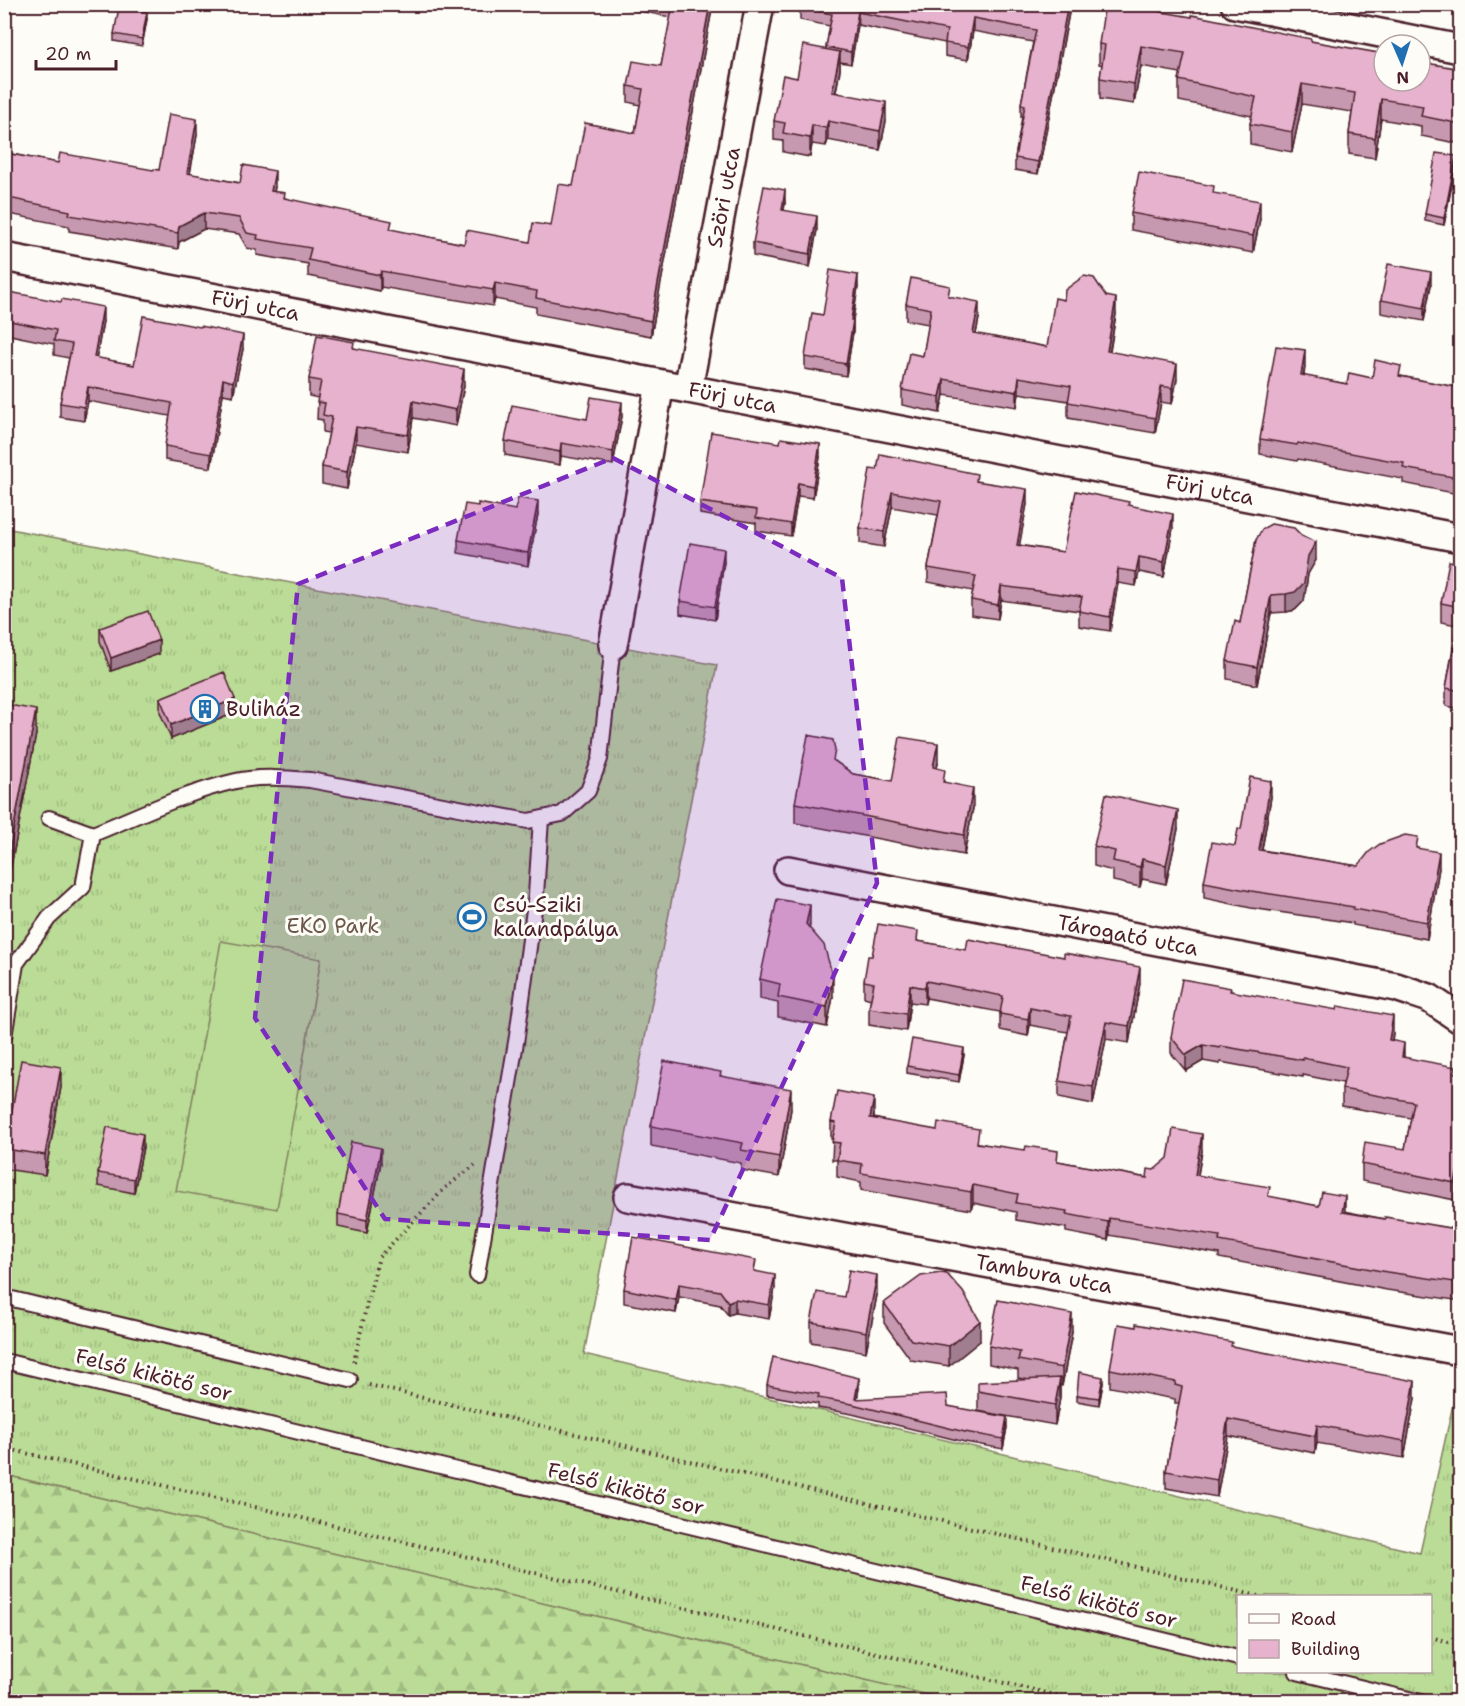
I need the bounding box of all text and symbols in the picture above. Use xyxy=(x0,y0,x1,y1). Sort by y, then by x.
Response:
scale bar xyxy=(36,33,116,71)
north arrow xyxy=(1372,33,1432,93)
text: 20 m xyxy=(45,42,91,66)
text: N xyxy=(1396,67,1410,88)
street label: Szöri utca xyxy=(701,145,747,250)
street label: Fürj utca xyxy=(209,283,302,328)
street label: Fürj utca xyxy=(686,375,779,420)
street label: Fürj utca xyxy=(1163,467,1256,512)
building icon: Buliház xyxy=(189,693,221,725)
place label: Buliház xyxy=(226,695,301,723)
place label: Csú-Sziki kalandpálya xyxy=(493,891,618,943)
sports icon: Csú-Sziki kalandpálya xyxy=(456,901,488,933)
street label: Tárogató utca xyxy=(1055,908,1201,963)
park label: EKO Park xyxy=(287,912,379,940)
street label: Tambura utca xyxy=(973,1248,1115,1300)
street label: Felső kikötő sor xyxy=(73,1342,235,1408)
street label: Felső kikötő sor xyxy=(545,1456,707,1522)
street label: Felső kikötő sor xyxy=(1018,1569,1180,1635)
legend xyxy=(1237,1595,1432,1673)
text: Road xyxy=(1291,1607,1336,1631)
text: Building xyxy=(1291,1637,1360,1661)

